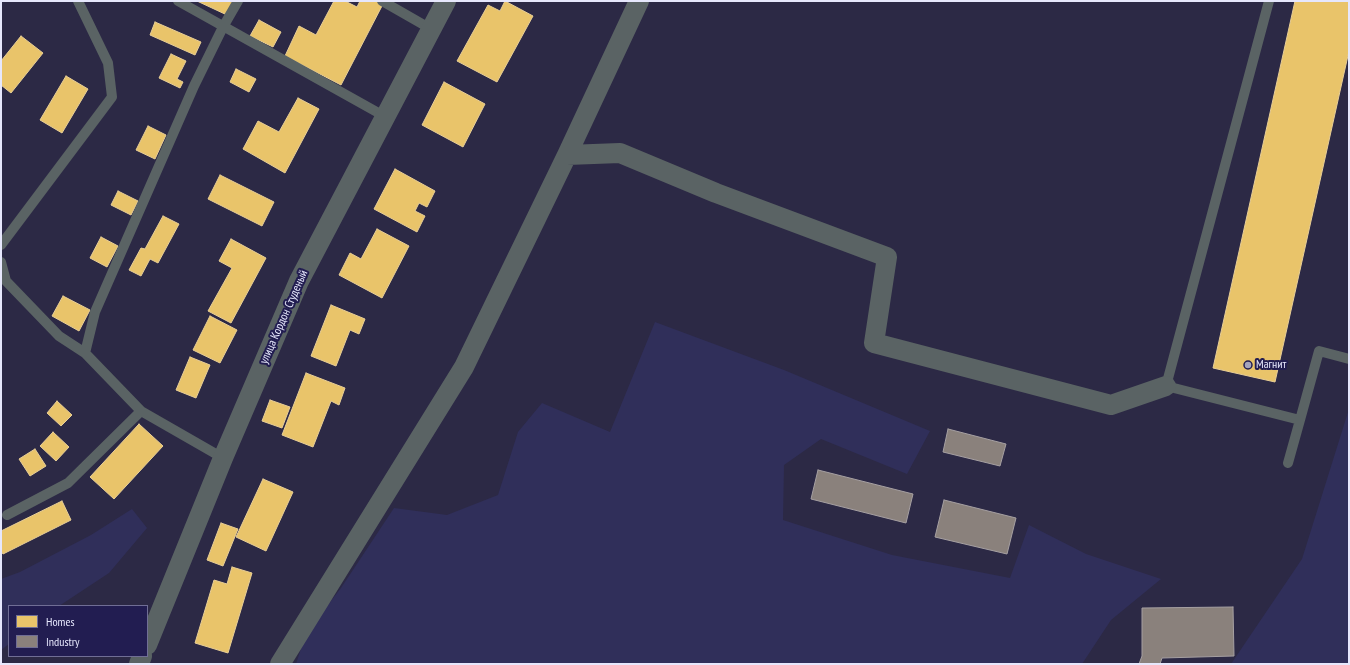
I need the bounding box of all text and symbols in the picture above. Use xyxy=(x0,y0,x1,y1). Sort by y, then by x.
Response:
street label: улица Кордон Студеный xyxy=(257,268,311,366)
place label: Магнит xyxy=(1256,358,1286,372)
marker: Магнит xyxy=(1243,360,1253,370)
legend xyxy=(8,605,148,657)
text: Homes xyxy=(46,614,74,629)
text: Industry xyxy=(46,634,80,649)

